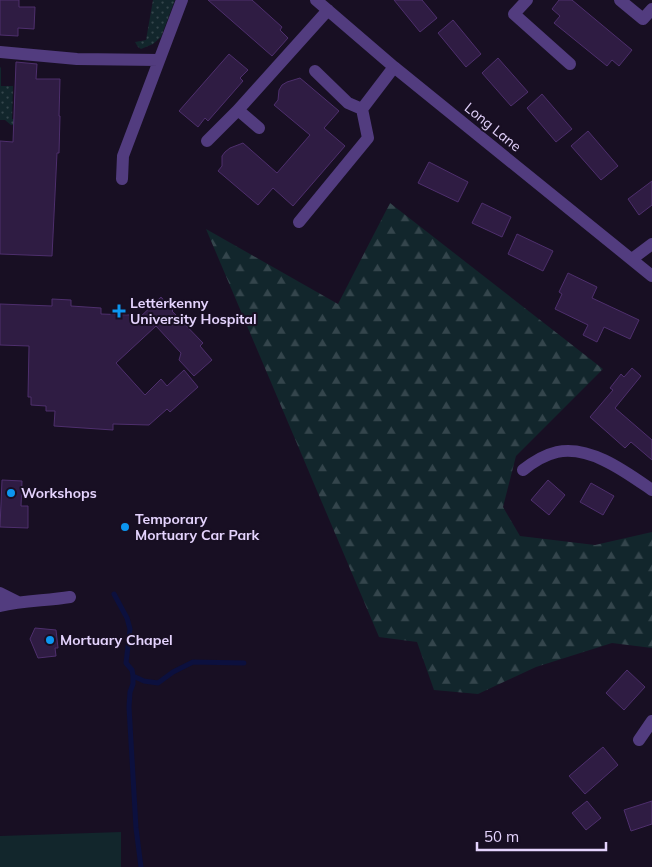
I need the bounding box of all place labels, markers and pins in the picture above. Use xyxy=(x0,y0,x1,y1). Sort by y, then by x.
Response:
place label: Letterkenny University Hospital xyxy=(130,294,257,328)
marker: Letterkenny University Hospital xyxy=(112,304,126,318)
place label: Workshops xyxy=(21,484,97,502)
marker: Workshops xyxy=(5,487,17,499)
place label: Temporary Mortuary Car Park xyxy=(135,510,260,544)
marker: Temporary Mortuary Car Park xyxy=(119,521,131,533)
place label: Mortuary Chapel xyxy=(60,631,173,649)
marker: Mortuary Chapel xyxy=(44,634,56,646)

